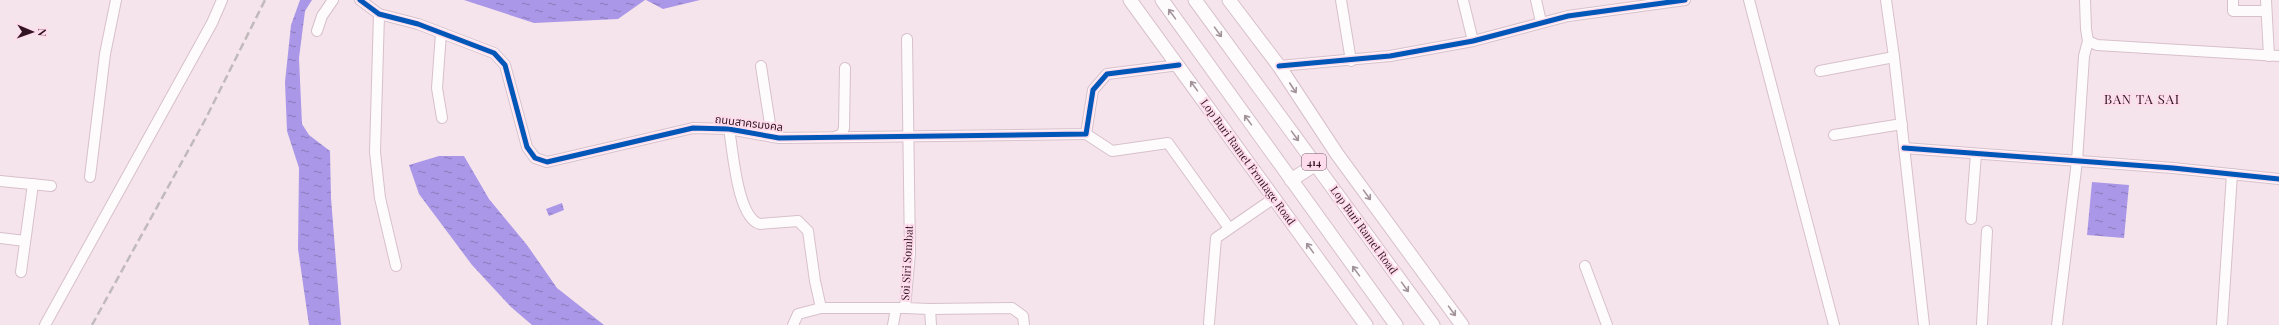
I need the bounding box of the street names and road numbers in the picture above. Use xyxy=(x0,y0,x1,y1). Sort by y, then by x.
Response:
street label: Lop Buri Ramet Frontage Road xyxy=(1198,96,1300,228)
street label: ถนนสาครมงคล xyxy=(714,111,784,134)
road number: 414 xyxy=(1302,154,1326,170)
street label: Lop Buri Ramet Road xyxy=(1327,183,1402,277)
street label: Soi Siri Sombat xyxy=(897,225,916,301)

